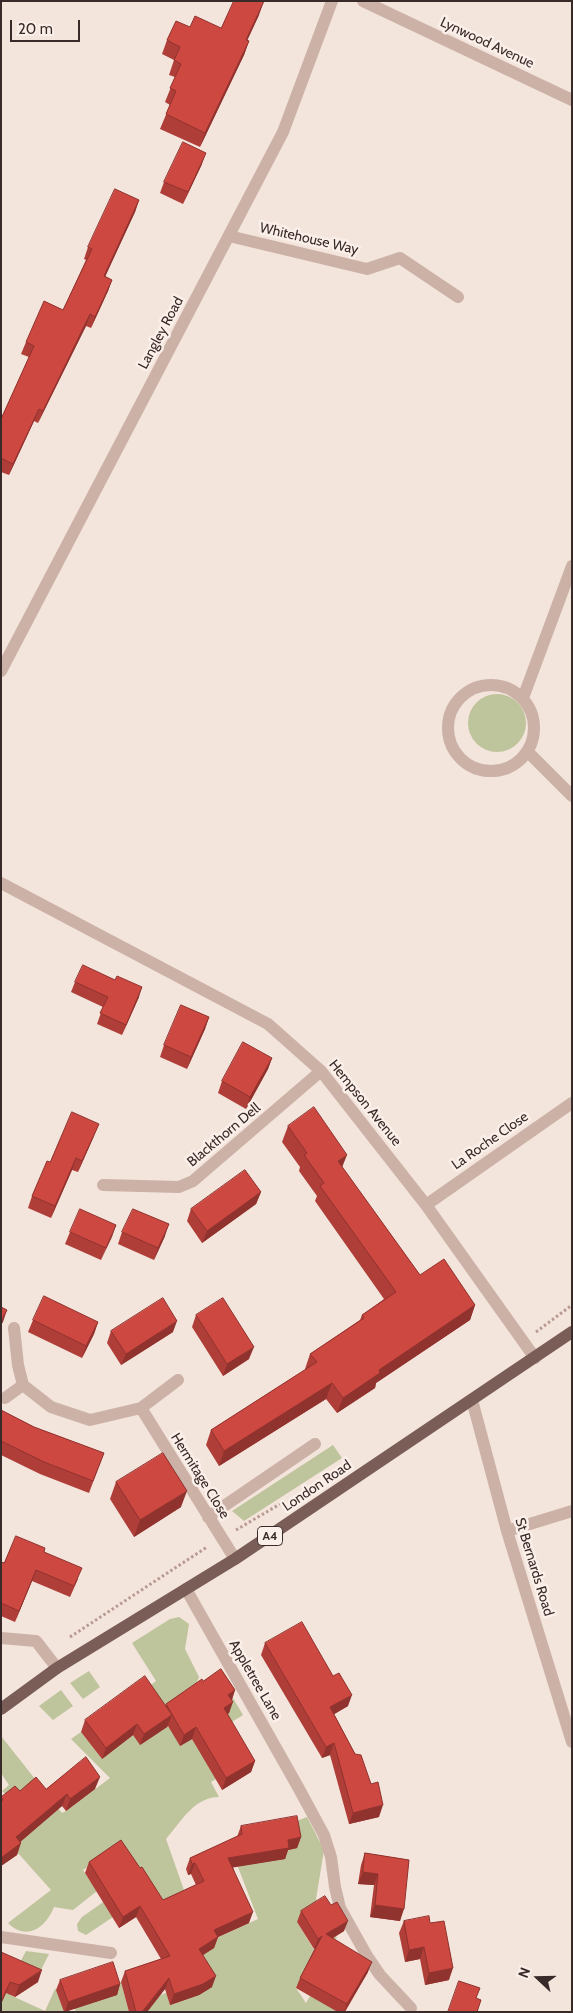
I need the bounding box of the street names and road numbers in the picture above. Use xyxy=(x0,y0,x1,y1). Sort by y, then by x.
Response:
street label: Lynwood Avenue xyxy=(437,14,537,72)
street label: Whitehouse Way xyxy=(258,220,360,258)
street label: Langley Road xyxy=(135,294,187,372)
street label: Hempson Avenue xyxy=(325,1057,405,1149)
street label: Blackthorn Dell xyxy=(184,1100,264,1170)
street label: La Roche Close xyxy=(449,1108,531,1174)
street label: Hermitage Close xyxy=(167,1430,233,1522)
street label: London Road xyxy=(279,1457,355,1515)
street label: St Bernards Road xyxy=(511,1516,557,1618)
road number: A4 xyxy=(258,1526,282,1545)
street label: Appletree Lane xyxy=(225,1637,285,1723)

